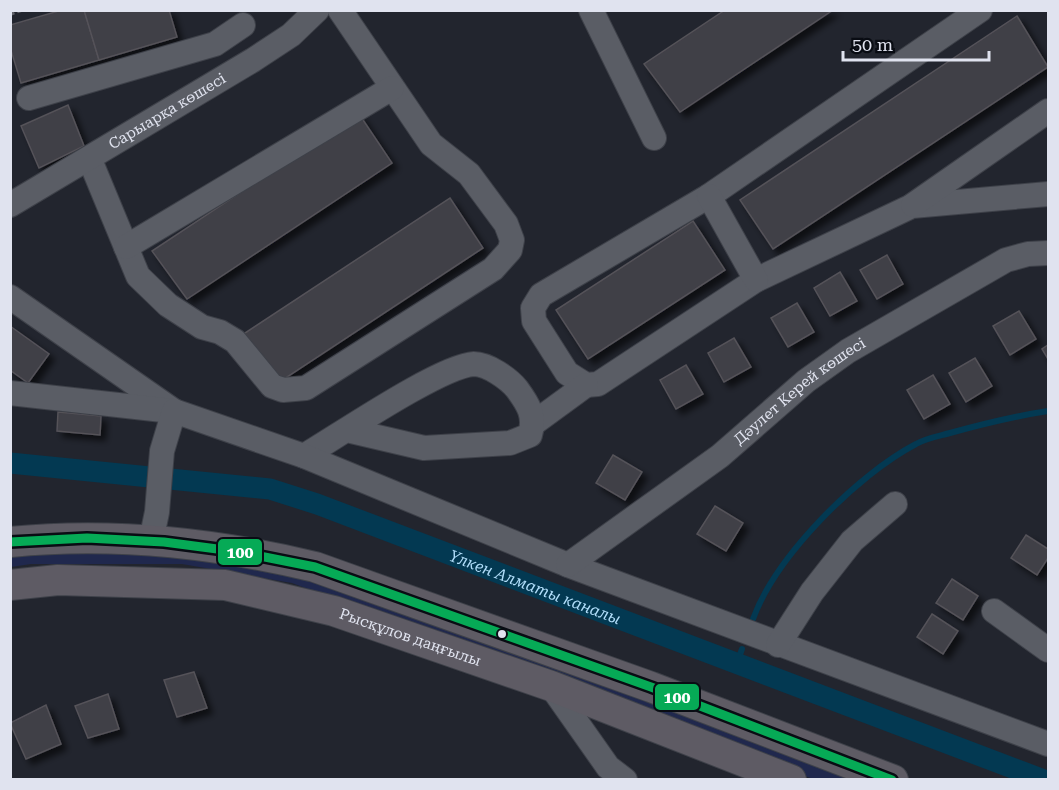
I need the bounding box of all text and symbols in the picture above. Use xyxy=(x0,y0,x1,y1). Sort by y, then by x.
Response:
scale bar xyxy=(843,24,988,62)
text: 50 m xyxy=(852,34,893,55)
street label: Сарыарқа көшесі xyxy=(105,69,229,153)
street label: Дәулет Керей көшесі xyxy=(730,334,869,449)
line badge: 100 xyxy=(217,538,263,566)
text: 100 xyxy=(227,543,253,562)
water label: Үлкен Алматы каналы xyxy=(447,546,624,628)
street label: Рысқұлов даңғылы xyxy=(337,605,483,670)
unlabelled marker xyxy=(496,628,508,640)
line badge: 100 xyxy=(654,683,700,711)
text: 100 xyxy=(664,688,690,707)

